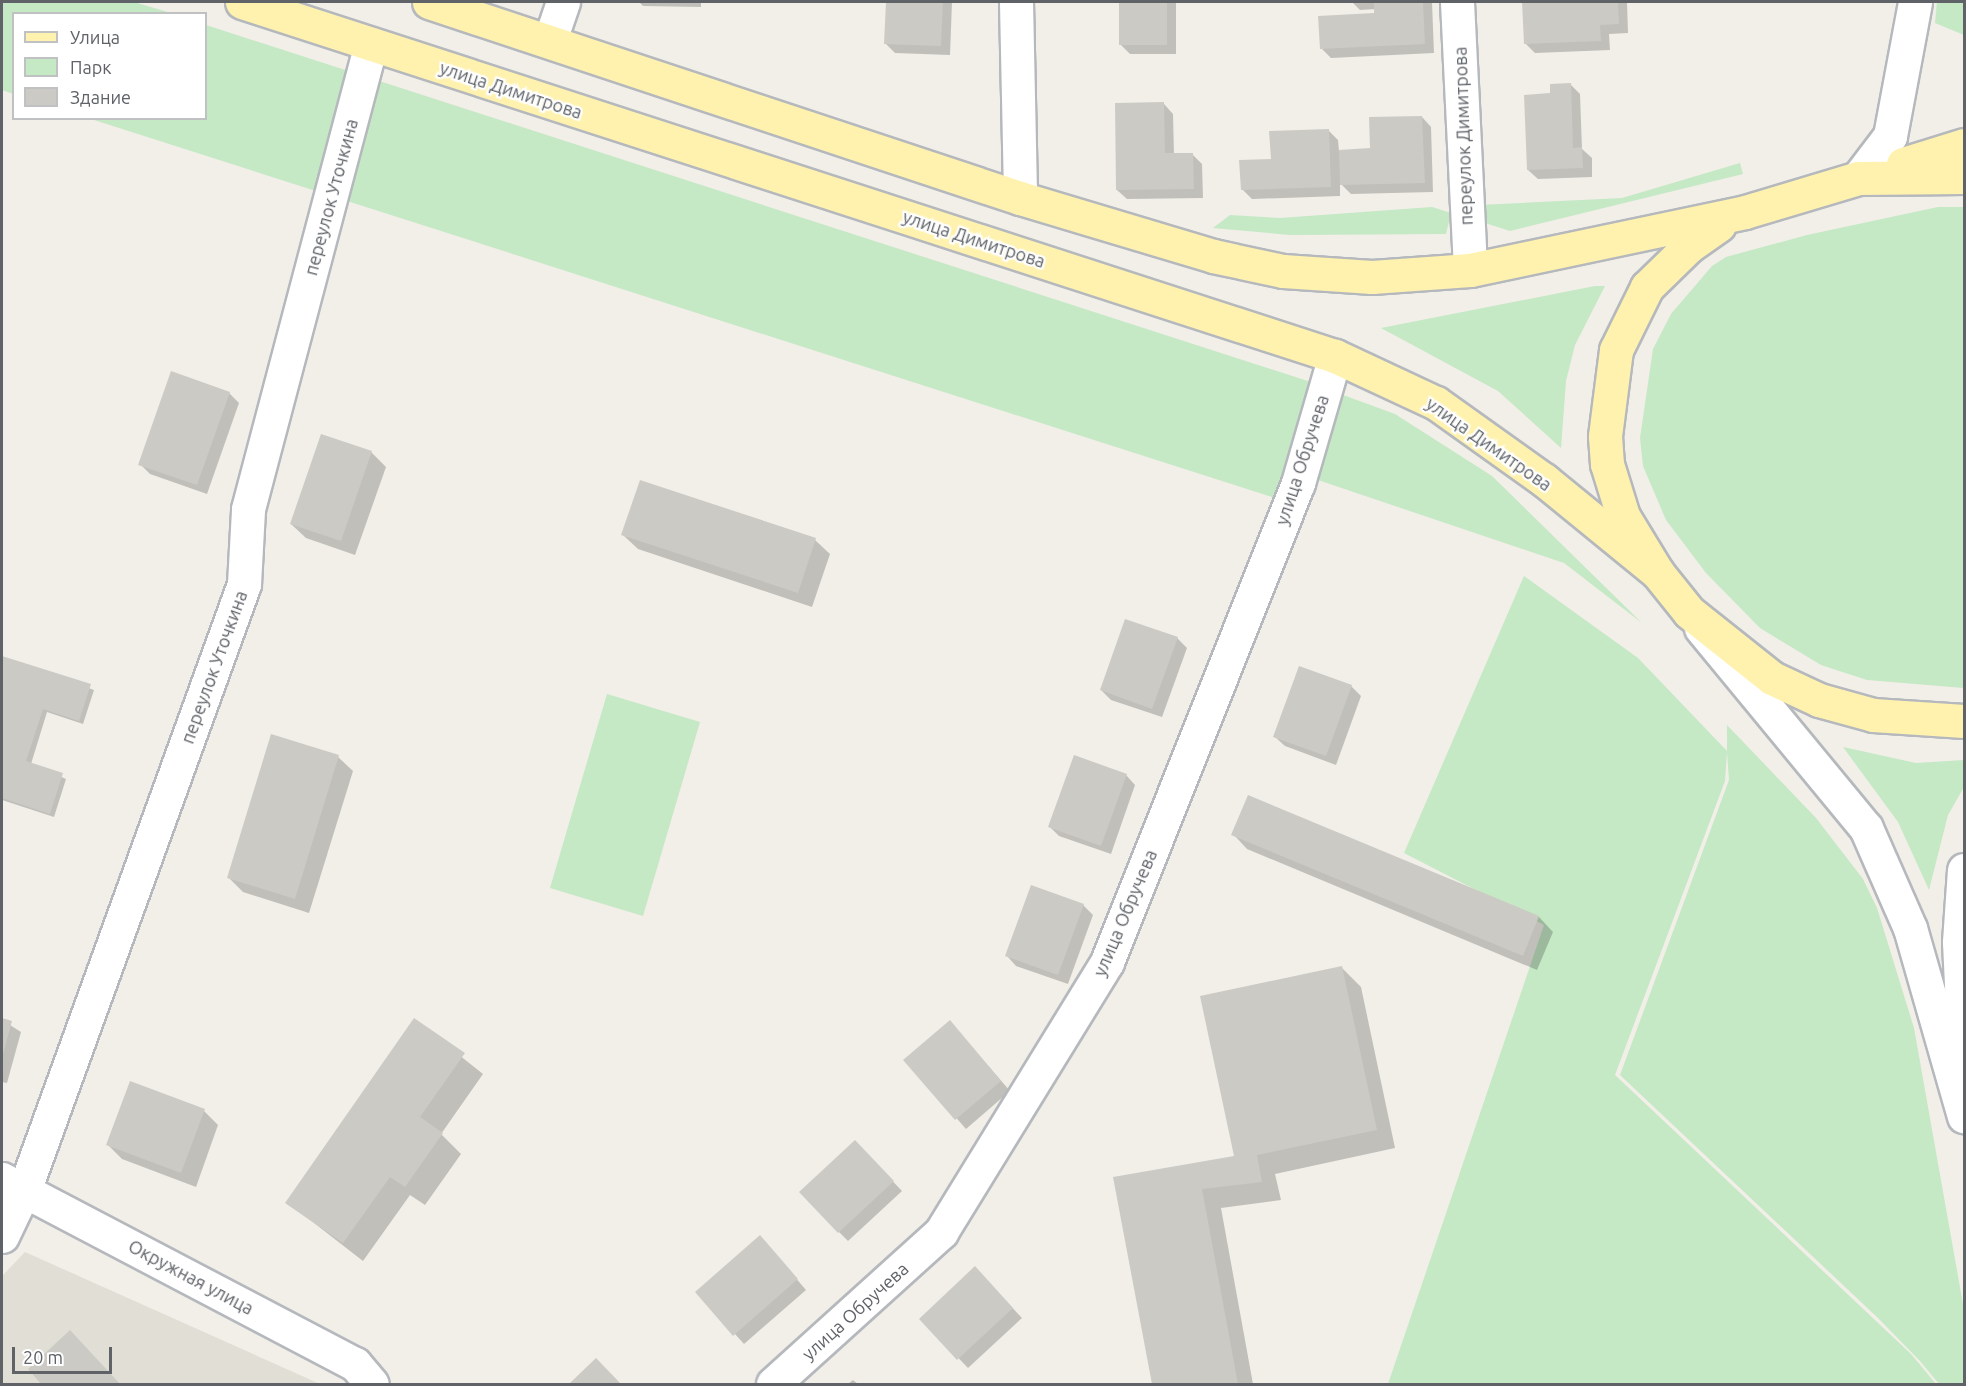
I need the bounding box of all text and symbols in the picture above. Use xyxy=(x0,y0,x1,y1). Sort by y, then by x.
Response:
legend xyxy=(12,12,207,120)
text: Улица xyxy=(70,27,120,47)
street label: переулок Димитрова xyxy=(1449,46,1477,226)
text: Парк xyxy=(70,57,111,77)
street label: улица Димитрова xyxy=(437,57,585,123)
text: Здание xyxy=(70,87,131,107)
street label: переулок Уточкина xyxy=(300,116,362,278)
street label: улица Димитрова xyxy=(900,206,1048,272)
street label: улица Обручева xyxy=(1271,392,1333,528)
street label: улица Димитрова xyxy=(1422,393,1556,495)
street label: переулок Уточкина xyxy=(176,588,252,746)
street label: улица Обручева xyxy=(1089,846,1161,980)
street label: Окружная улица xyxy=(125,1235,257,1319)
street label: улица Обручева xyxy=(797,1258,913,1364)
scale bar xyxy=(15,1335,116,1373)
text: 20 m xyxy=(23,1347,63,1367)

